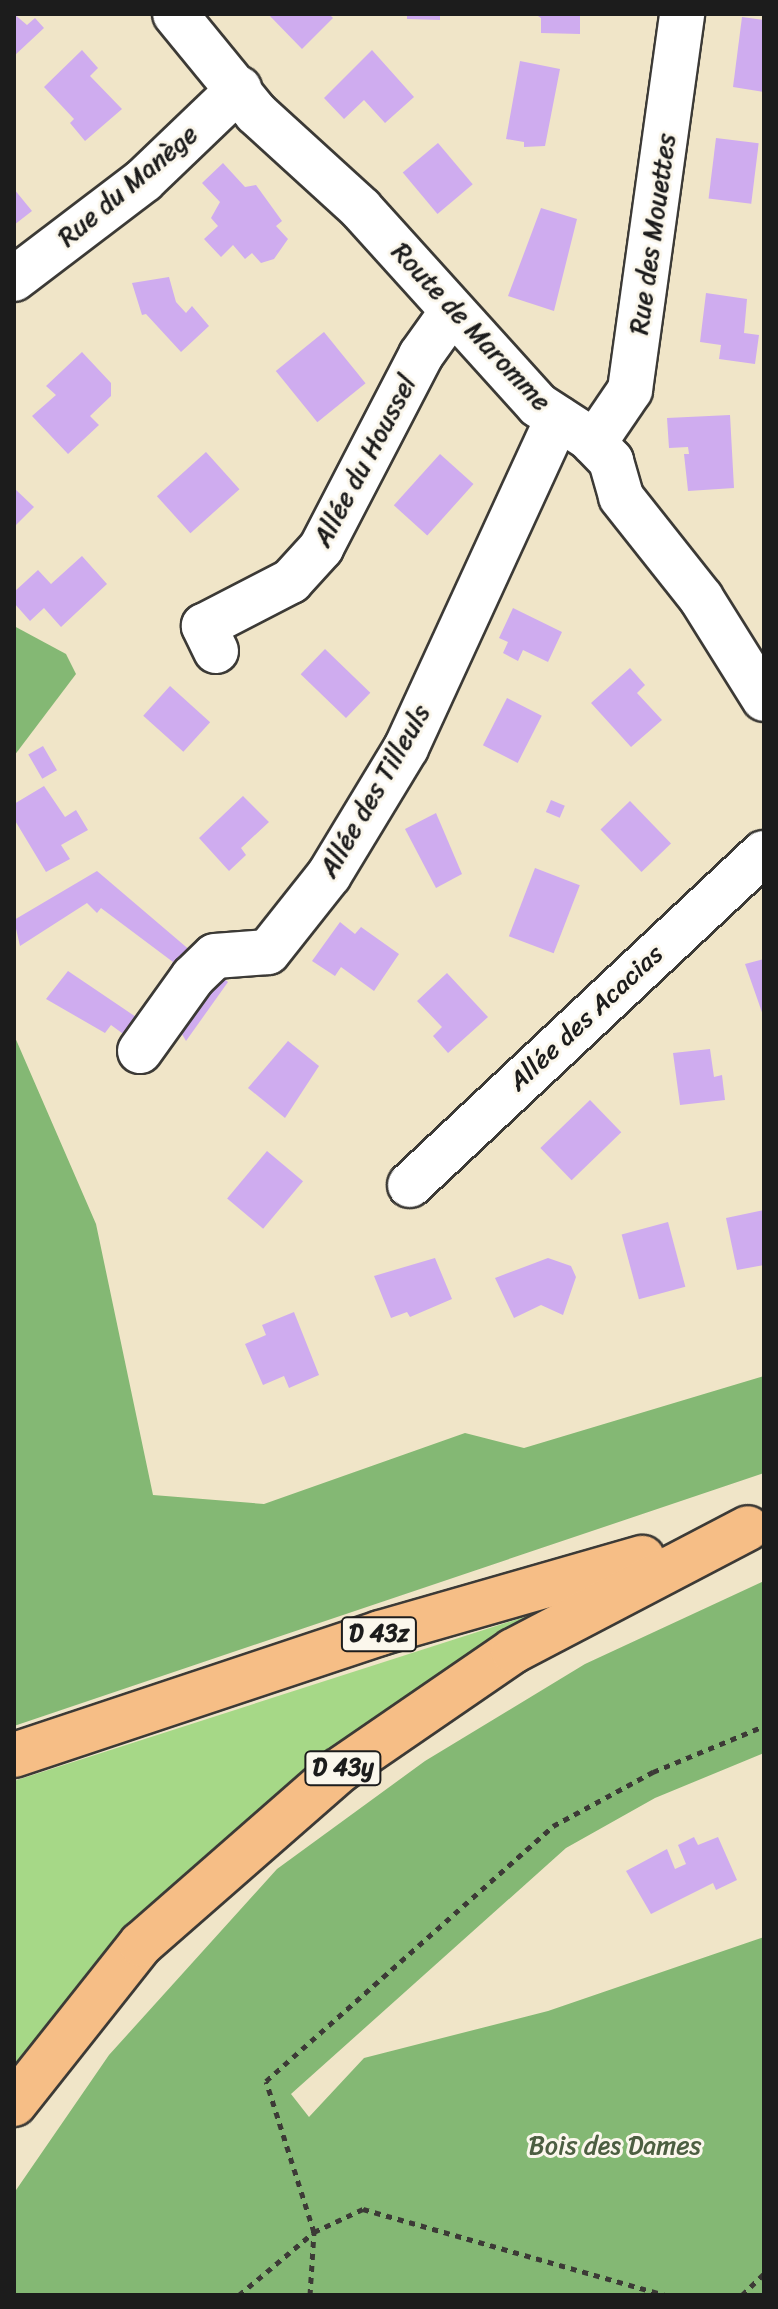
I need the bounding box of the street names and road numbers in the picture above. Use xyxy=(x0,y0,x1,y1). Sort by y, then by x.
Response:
street label: Rue du Manège xyxy=(52,119,204,253)
street label: Rue des Mouettes xyxy=(623,131,683,337)
street label: Route de Maromme xyxy=(385,237,557,417)
street label: Allée du Houssel xyxy=(307,370,423,552)
street label: Allée des Tilleuls xyxy=(313,699,437,883)
street label: Allée des Acacias xyxy=(503,939,669,1097)
road number: D 43z xyxy=(339,1614,419,1654)
road number: D 43y xyxy=(303,1748,383,1788)

